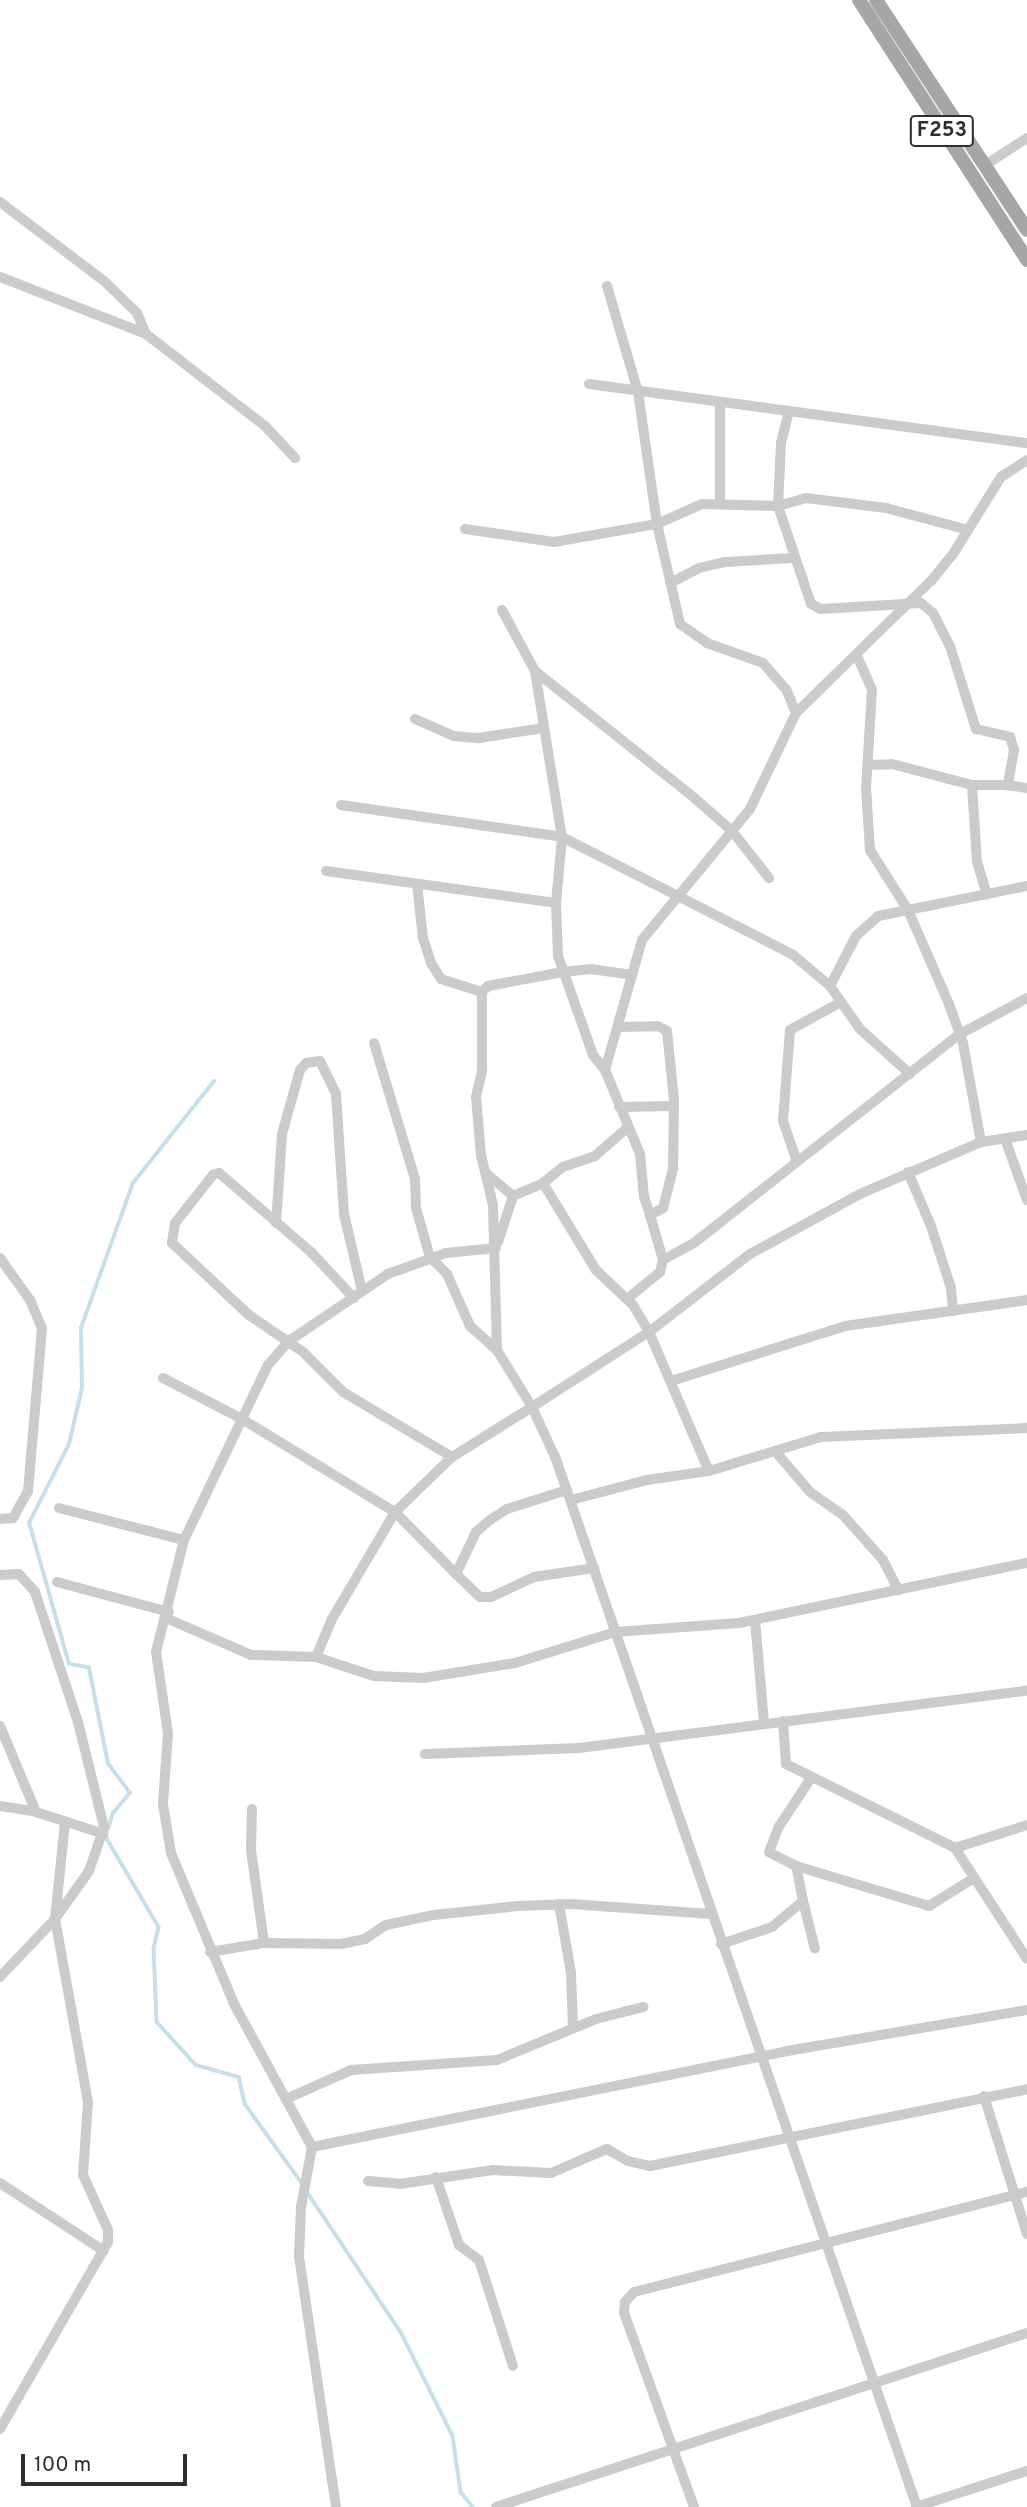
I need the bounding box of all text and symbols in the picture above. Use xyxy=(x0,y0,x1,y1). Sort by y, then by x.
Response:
road number: F253 xyxy=(909,114,975,148)
scale bar xyxy=(24,2440,191,2484)
text: 100 m xyxy=(34,2452,91,2479)

